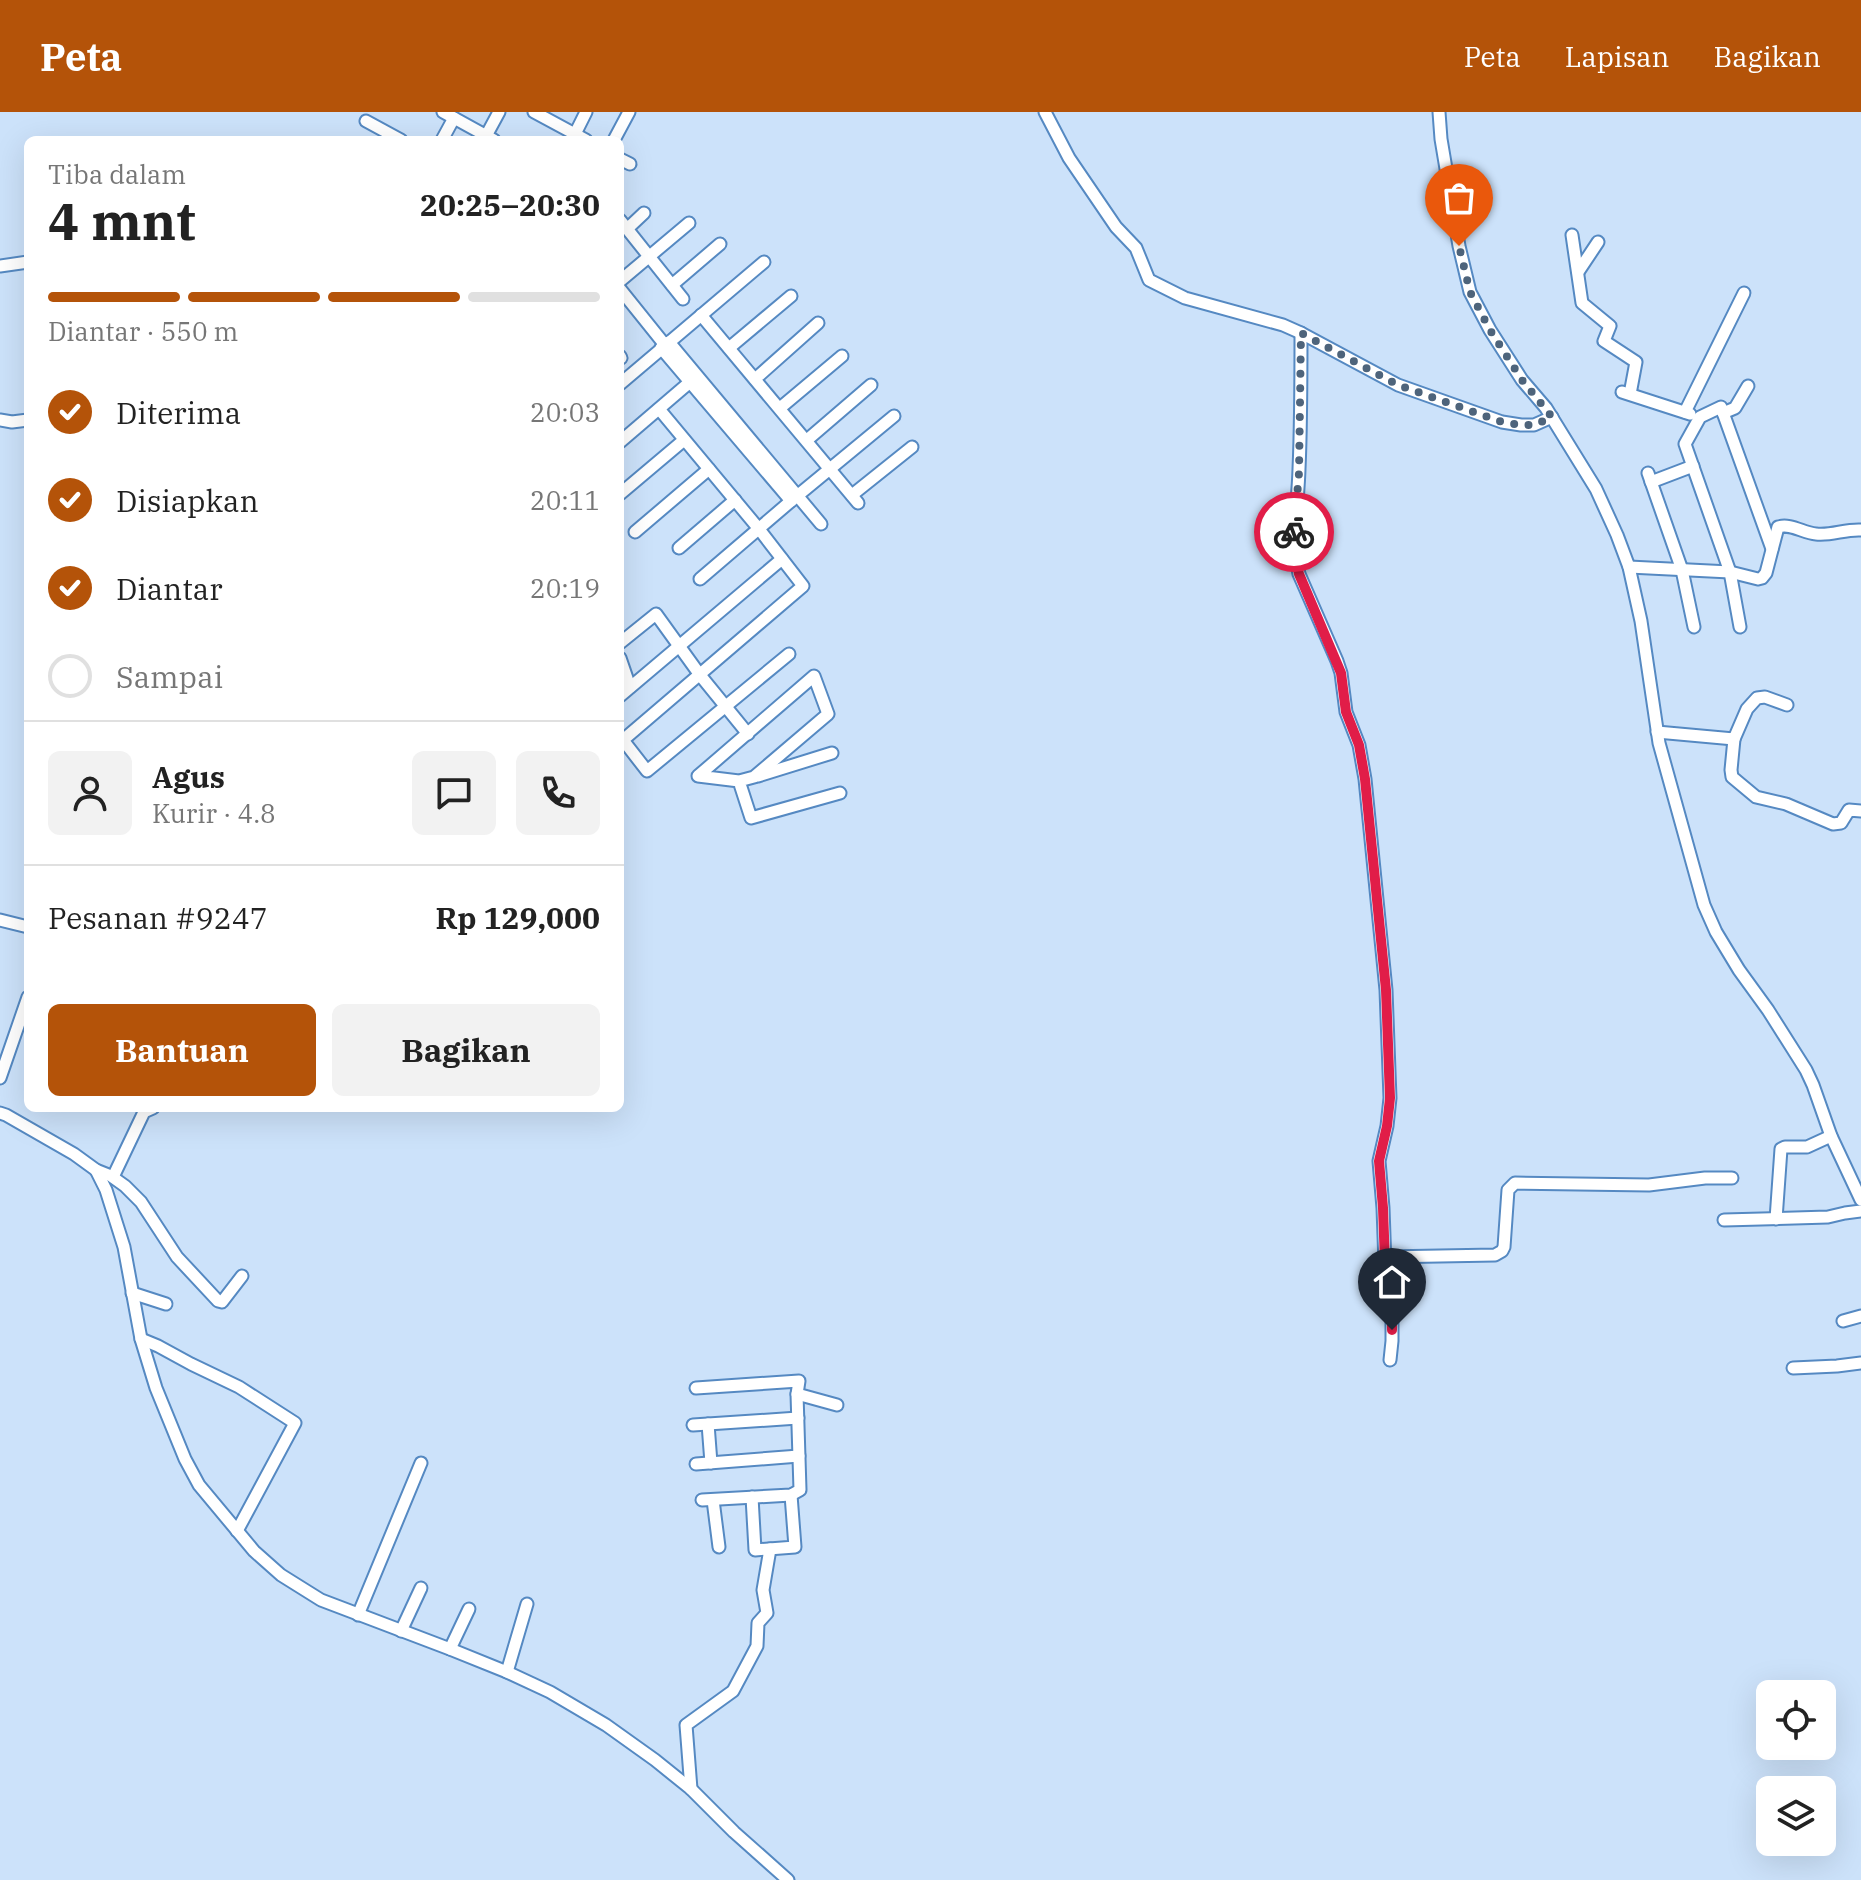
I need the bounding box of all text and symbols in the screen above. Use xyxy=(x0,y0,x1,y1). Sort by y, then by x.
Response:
text: Peta xyxy=(40,32,122,81)
text: Peta xyxy=(1464,38,1521,75)
text: Lapisan xyxy=(1565,38,1670,75)
text: Bagikan xyxy=(1714,38,1821,75)
text: Tiba dalam xyxy=(48,157,186,191)
pin xyxy=(1425,164,1493,246)
icon: bag xyxy=(1437,176,1481,220)
text: 20:25–20:30 xyxy=(420,185,600,224)
text: 4 mnt xyxy=(48,187,196,254)
text: Diantar · 550 m xyxy=(48,314,238,348)
icon: check xyxy=(48,390,92,434)
text: Diterima xyxy=(116,393,241,432)
text: 20:03 xyxy=(530,395,600,429)
icon: check xyxy=(48,478,92,522)
text: Disiapkan xyxy=(116,481,259,520)
text: 20:11 xyxy=(530,483,600,517)
courier xyxy=(1254,492,1334,572)
icon: bike xyxy=(1272,510,1316,554)
icon: check xyxy=(48,566,92,610)
text: Diantar xyxy=(116,569,222,608)
text: 20:19 xyxy=(530,571,600,605)
text: Sampai xyxy=(116,657,223,696)
button: person xyxy=(48,751,132,835)
button: chat xyxy=(412,751,496,835)
button: phone xyxy=(516,751,600,835)
text: Agus xyxy=(152,757,225,796)
text: Kurir · 4.8 xyxy=(152,796,276,830)
text: Pesanan #9247 xyxy=(48,898,268,937)
text: Rp 129,000 xyxy=(436,898,600,937)
button: Bantuan xyxy=(48,1004,316,1096)
button: Bagikan xyxy=(332,1004,600,1096)
pin xyxy=(1358,1248,1426,1330)
icon: home xyxy=(1370,1260,1414,1304)
map controls xyxy=(1756,1680,1836,1856)
button: locate xyxy=(1756,1680,1836,1760)
button: layers xyxy=(1756,1776,1836,1856)

